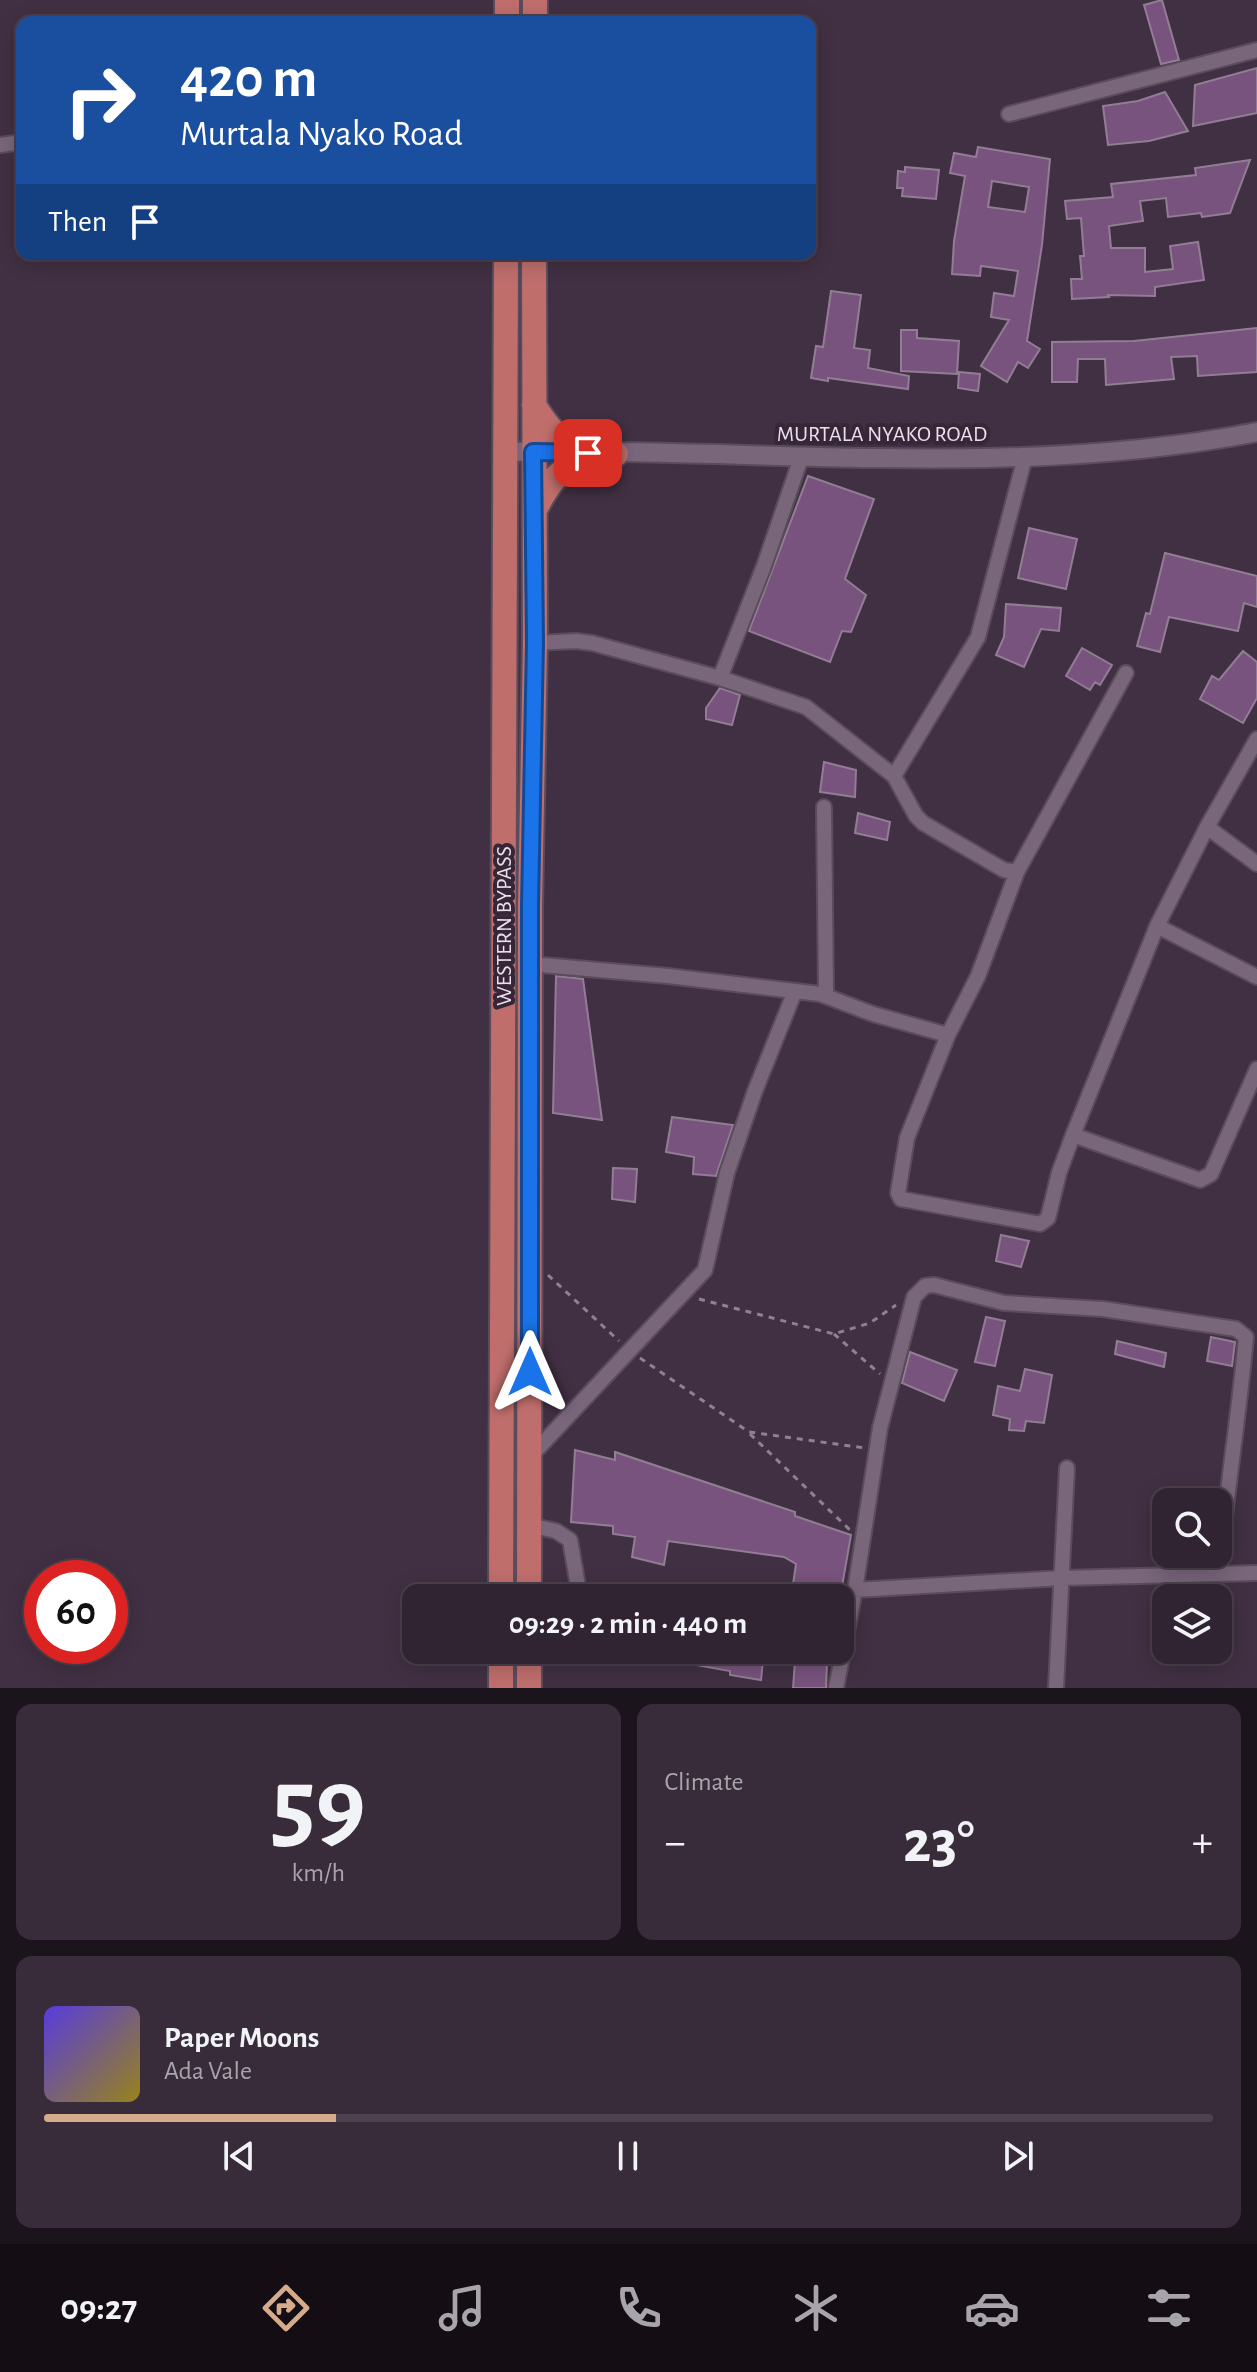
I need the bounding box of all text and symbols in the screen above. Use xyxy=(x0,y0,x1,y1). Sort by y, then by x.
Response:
icon: right xyxy=(48,48,152,152)
text: 420 m xyxy=(180,51,317,107)
text: Murtala Nyako Road xyxy=(180,116,463,152)
icon: arrive xyxy=(123,200,167,244)
text: Then xyxy=(48,207,107,237)
pin xyxy=(554,419,622,487)
street label: MURTALA NYAKO ROAD xyxy=(777,423,987,445)
icon: arrive xyxy=(566,431,610,475)
street label: WESTERN BYPASS xyxy=(493,846,515,1006)
position arrow xyxy=(488,1330,572,1414)
map controls xyxy=(1152,1488,1232,1664)
button: search xyxy=(1152,1488,1232,1568)
speed limit sign: 60 xyxy=(24,1560,128,1664)
button: layers xyxy=(1152,1584,1232,1664)
text: 09:29 · 2 min · 440 m xyxy=(509,1609,747,1639)
text: 59 xyxy=(271,1754,366,1858)
text: Climate xyxy=(665,1769,743,1795)
text: 23° xyxy=(903,1813,975,1873)
text: − xyxy=(665,1821,686,1865)
text: + xyxy=(1192,1821,1213,1865)
text: km/h xyxy=(291,1860,345,1886)
text: Paper Moons xyxy=(164,2023,319,2053)
text: Ada Vale xyxy=(164,2058,252,2084)
icon: previous xyxy=(217,2134,261,2178)
icon: pause xyxy=(606,2134,650,2178)
icon: next xyxy=(996,2134,1040,2178)
icon: directions xyxy=(258,2280,314,2336)
icon: music xyxy=(434,2280,490,2336)
icon: phone xyxy=(611,2280,667,2336)
icon: climate xyxy=(788,2280,844,2336)
icon: car xyxy=(964,2280,1020,2336)
icon: filters xyxy=(1141,2280,1197,2336)
text: 09:27 xyxy=(60,2290,137,2326)

